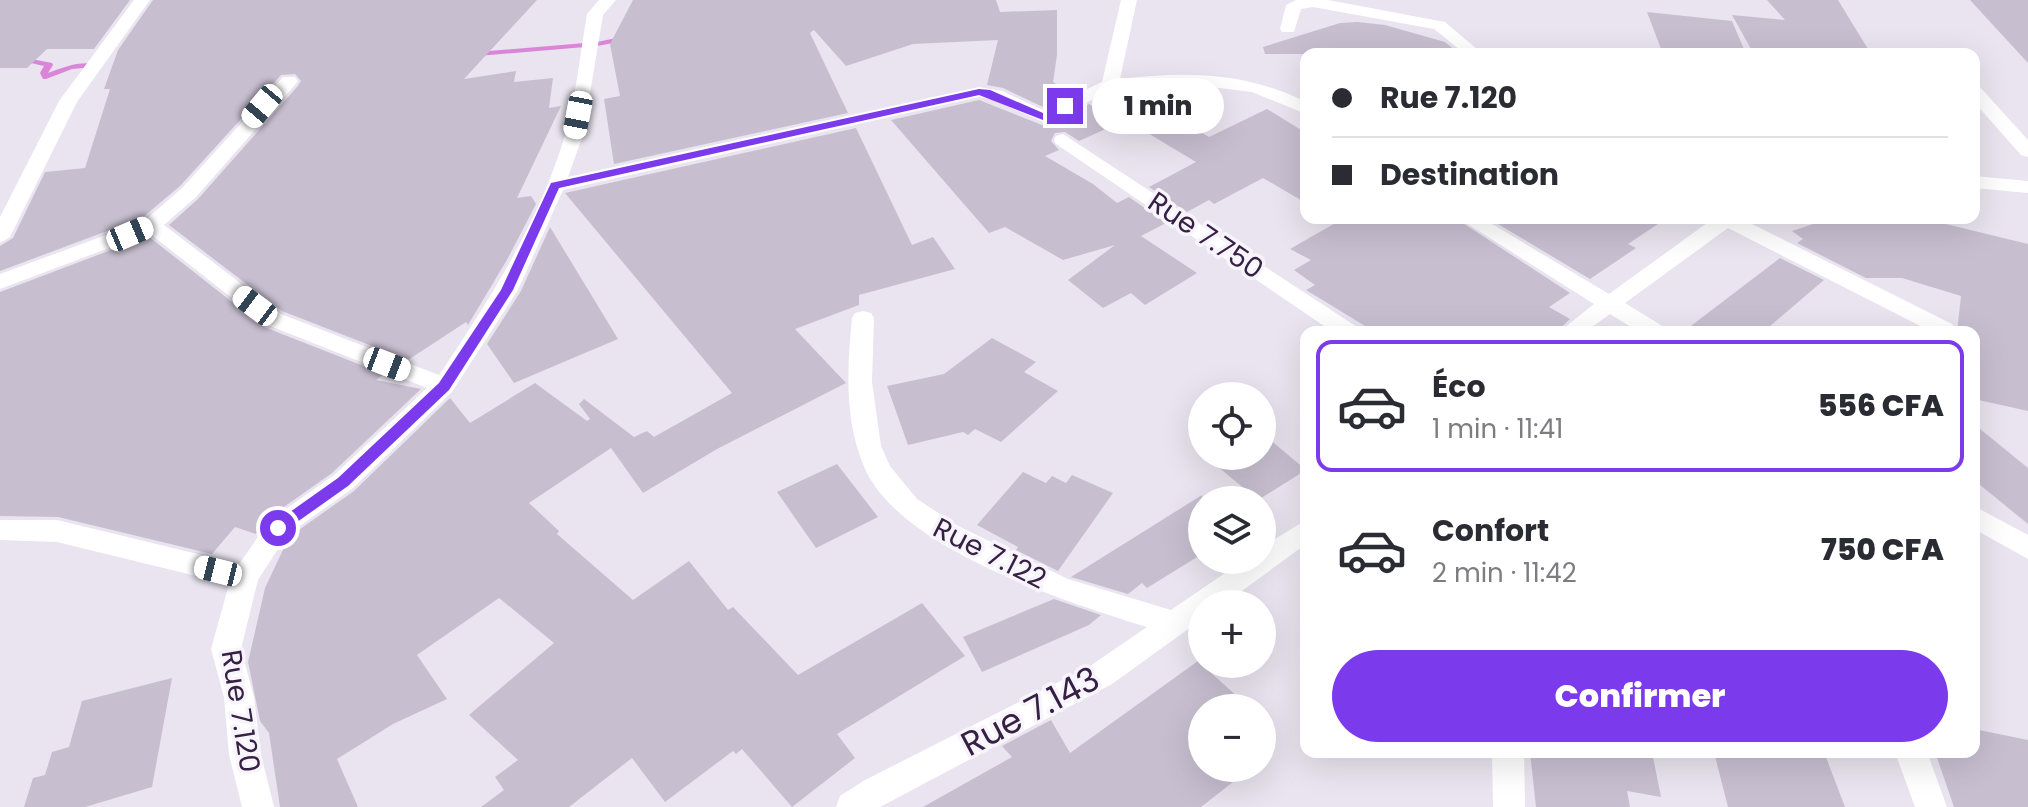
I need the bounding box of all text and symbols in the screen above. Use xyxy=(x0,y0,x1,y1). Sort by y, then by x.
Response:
text: Rue 7.120 xyxy=(1380,76,1517,119)
callout: 1 min xyxy=(1093,78,1225,134)
car xyxy=(237,80,287,132)
route end xyxy=(1047,88,1083,124)
text: 1 min xyxy=(1124,88,1192,124)
car xyxy=(562,89,594,141)
text: Destination xyxy=(1380,153,1559,196)
street label: Rue 7.750 xyxy=(1140,183,1271,288)
car xyxy=(103,214,157,254)
car xyxy=(229,282,281,330)
car xyxy=(360,344,414,384)
text: Éco xyxy=(1432,365,1486,408)
icon: car xyxy=(1336,370,1408,442)
map controls xyxy=(1188,382,1276,782)
button: locate xyxy=(1188,382,1276,470)
text: 556 CFA xyxy=(1818,384,1944,427)
text: 1 min · 11:41 xyxy=(1432,411,1563,447)
button: layers xyxy=(1188,486,1276,574)
street label: Rue 7.122 xyxy=(927,508,1053,599)
text: Confort xyxy=(1432,509,1549,552)
route start xyxy=(260,510,296,546)
icon: car xyxy=(1336,514,1408,586)
text: 750 CFA xyxy=(1821,528,1944,571)
car xyxy=(192,554,244,588)
text: 2 min · 11:42 xyxy=(1432,555,1577,591)
button: + xyxy=(1188,590,1276,678)
street label: Rue 7.120 xyxy=(212,647,269,775)
button: Confirmer xyxy=(1332,650,1948,742)
street label: Rue 7.143 xyxy=(952,654,1108,768)
button: − xyxy=(1188,694,1276,782)

